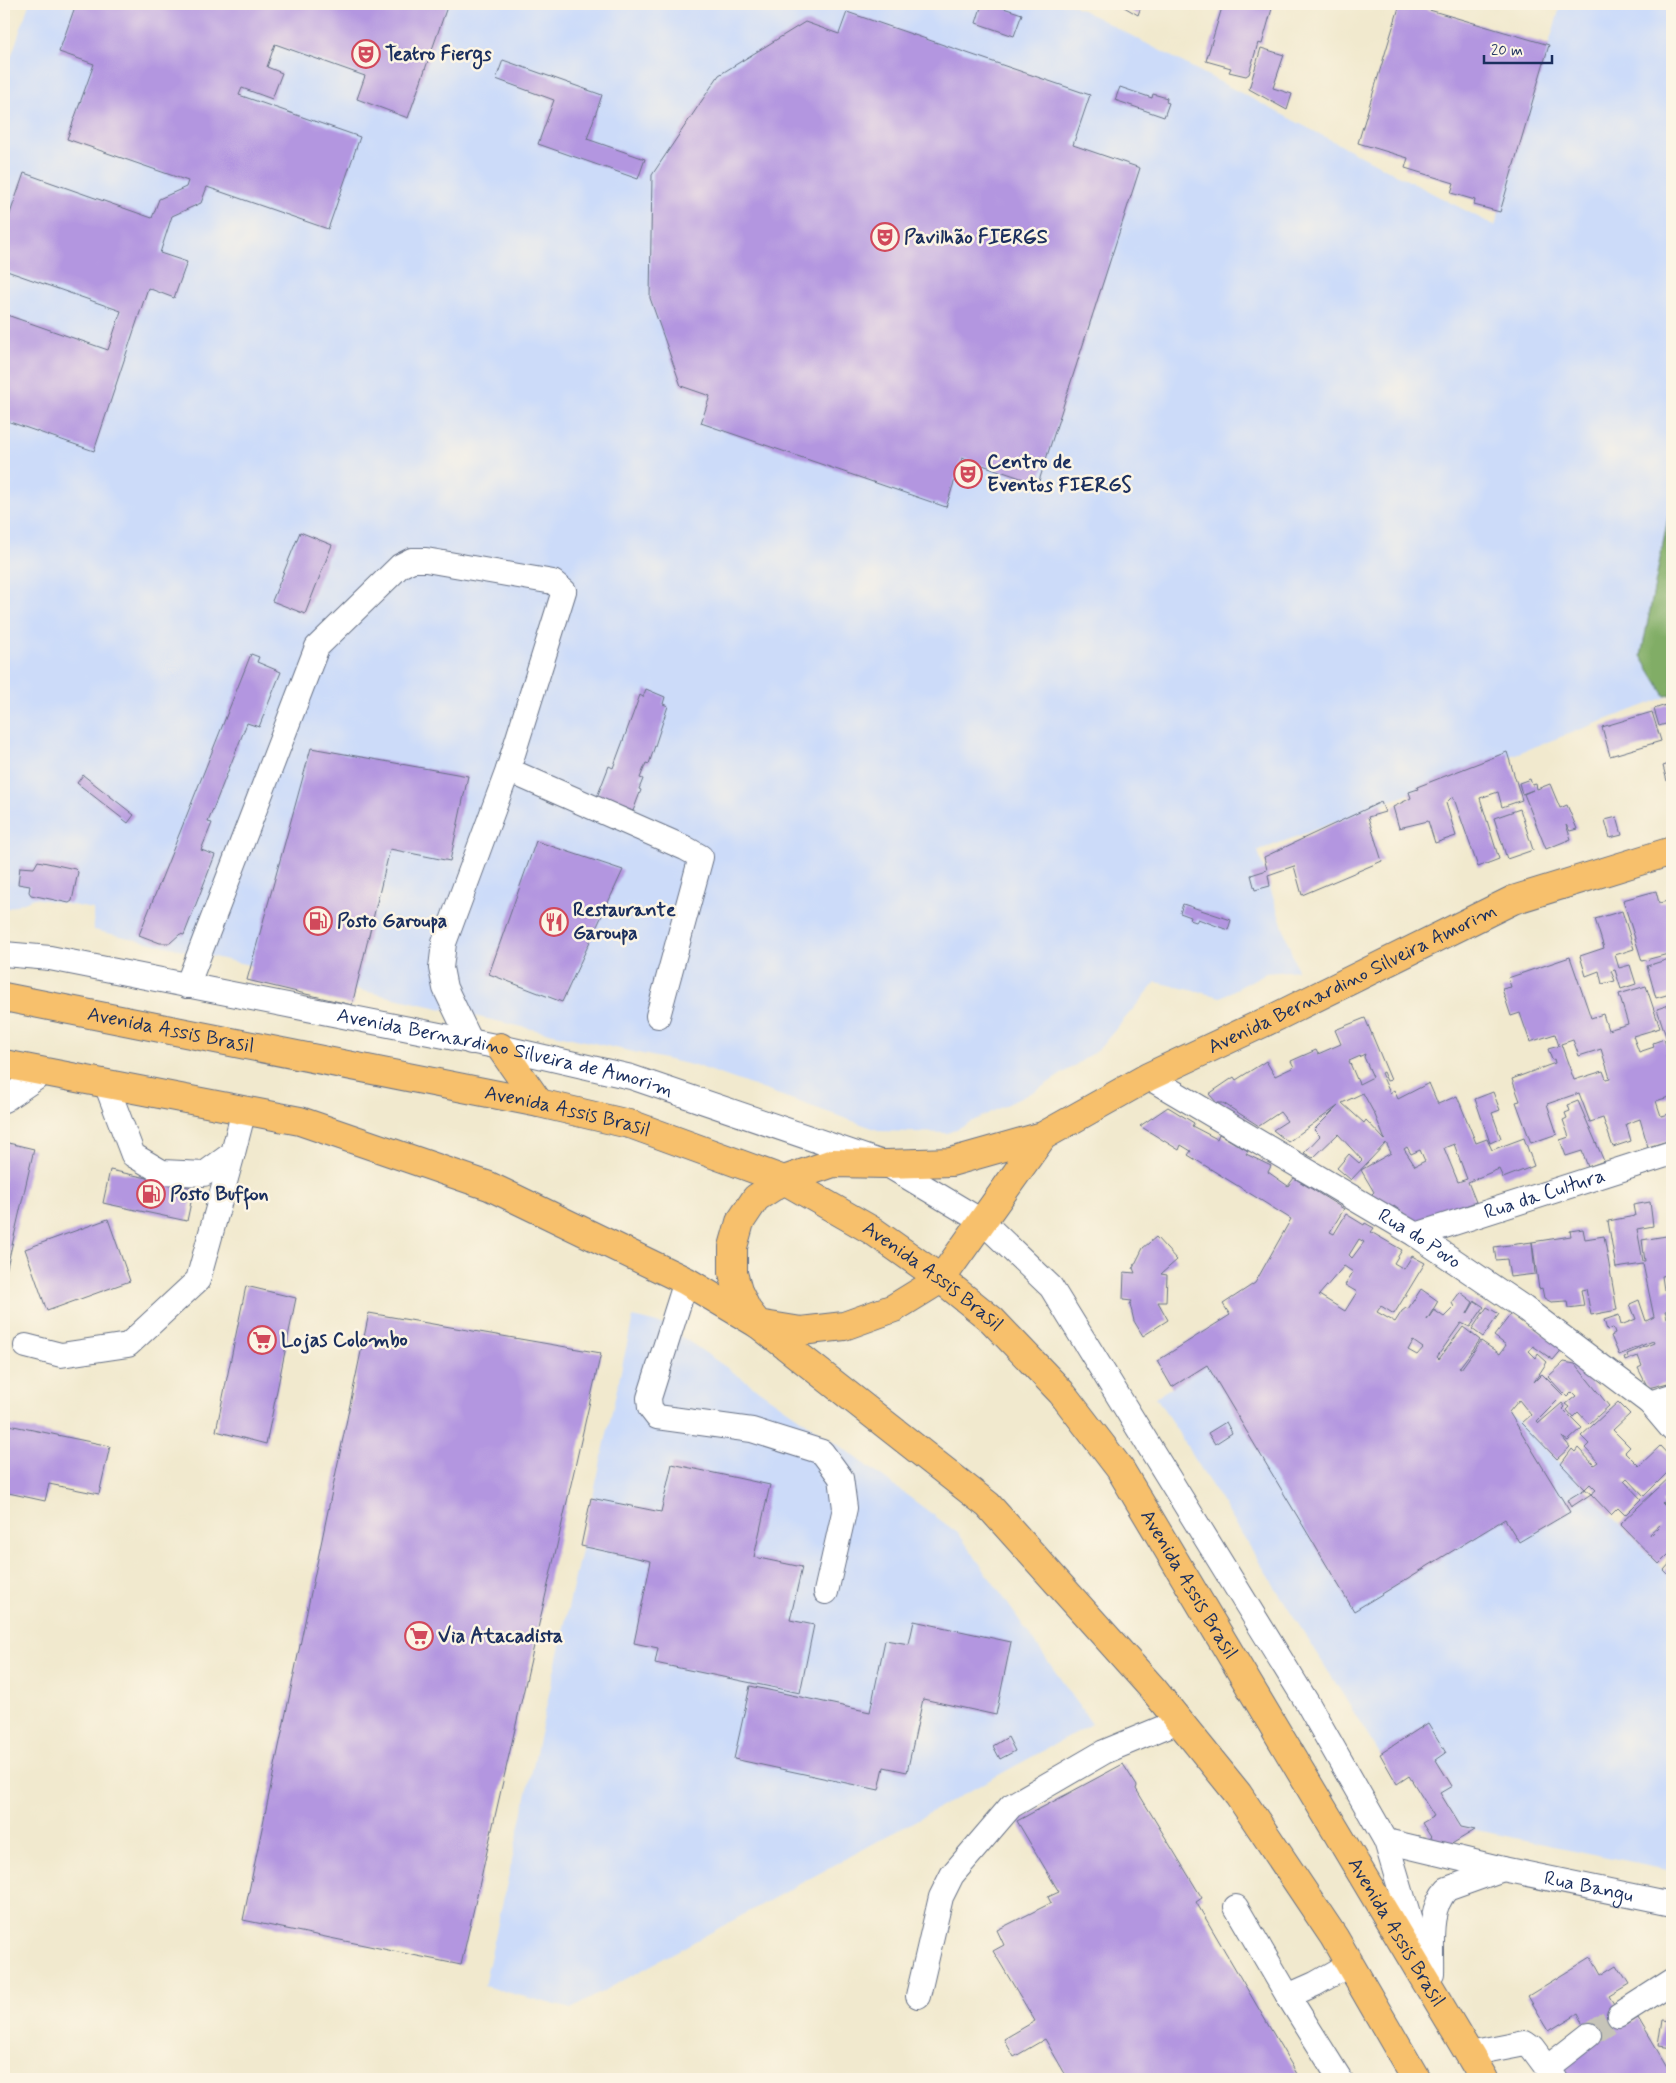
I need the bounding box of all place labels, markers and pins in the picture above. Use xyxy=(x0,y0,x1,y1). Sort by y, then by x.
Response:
theatre icon: Teatro Fiergs xyxy=(351,39,381,69)
place label: Teatro Fiergs xyxy=(385,41,492,70)
theatre icon: Pavilhão FIERGS xyxy=(870,222,900,252)
place label: Pavilhão FIERGS xyxy=(904,224,1048,251)
place label: Centro de Eventos FIERGS xyxy=(987,449,1132,499)
theatre icon: Centro de Eventos FIERGS xyxy=(953,459,983,489)
place label: Restaurante Garoupa xyxy=(573,897,676,947)
fuel station icon: Posto Garoupa xyxy=(303,906,333,936)
restaurant icon: Restaurante Garoupa xyxy=(539,907,569,937)
place label: Posto Garoupa xyxy=(337,908,447,935)
fuel station icon: Posto Buffon xyxy=(136,1179,166,1209)
place label: Posto Buffon xyxy=(170,1181,269,1210)
supermarket icon: Lojas Colombo xyxy=(247,1325,277,1355)
place label: Lojas Colombo xyxy=(281,1327,408,1354)
supermarket icon: Via Atacadista xyxy=(404,1621,434,1651)
place label: Via Atacadista xyxy=(438,1623,563,1650)

